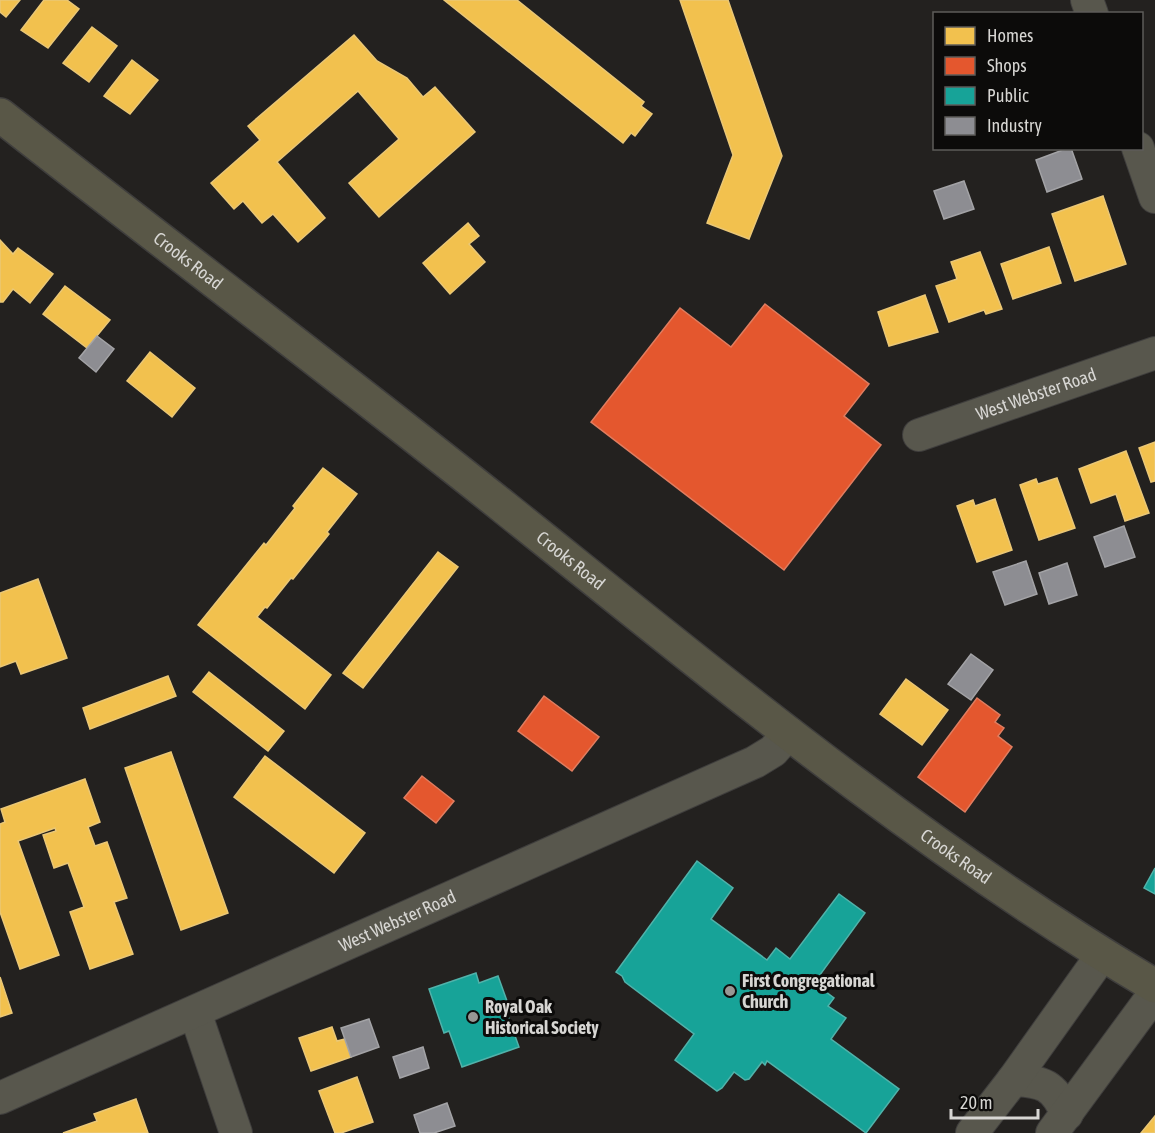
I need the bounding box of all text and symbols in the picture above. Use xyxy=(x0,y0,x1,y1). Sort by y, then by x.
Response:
legend xyxy=(933,12,1143,150)
text: Homes xyxy=(987,25,1033,46)
text: Shops xyxy=(987,55,1027,76)
text: Public xyxy=(987,85,1029,106)
text: Industry xyxy=(987,115,1042,136)
street label: Crooks Road xyxy=(150,227,227,294)
street label: West Webster Road xyxy=(973,363,1099,424)
street label: Crooks Road xyxy=(533,527,609,594)
street label: Crooks Road xyxy=(917,824,996,888)
street label: West Webster Road xyxy=(336,886,459,956)
place label: First Congregational Church xyxy=(742,970,875,1012)
marker: First Congregational Church xyxy=(723,984,737,998)
place label: Royal Oak Historical Society xyxy=(485,996,599,1038)
marker: Royal Oak Historical Society xyxy=(466,1010,480,1024)
scale bar xyxy=(951,1082,1038,1120)
text: 20 m xyxy=(960,1092,992,1113)

